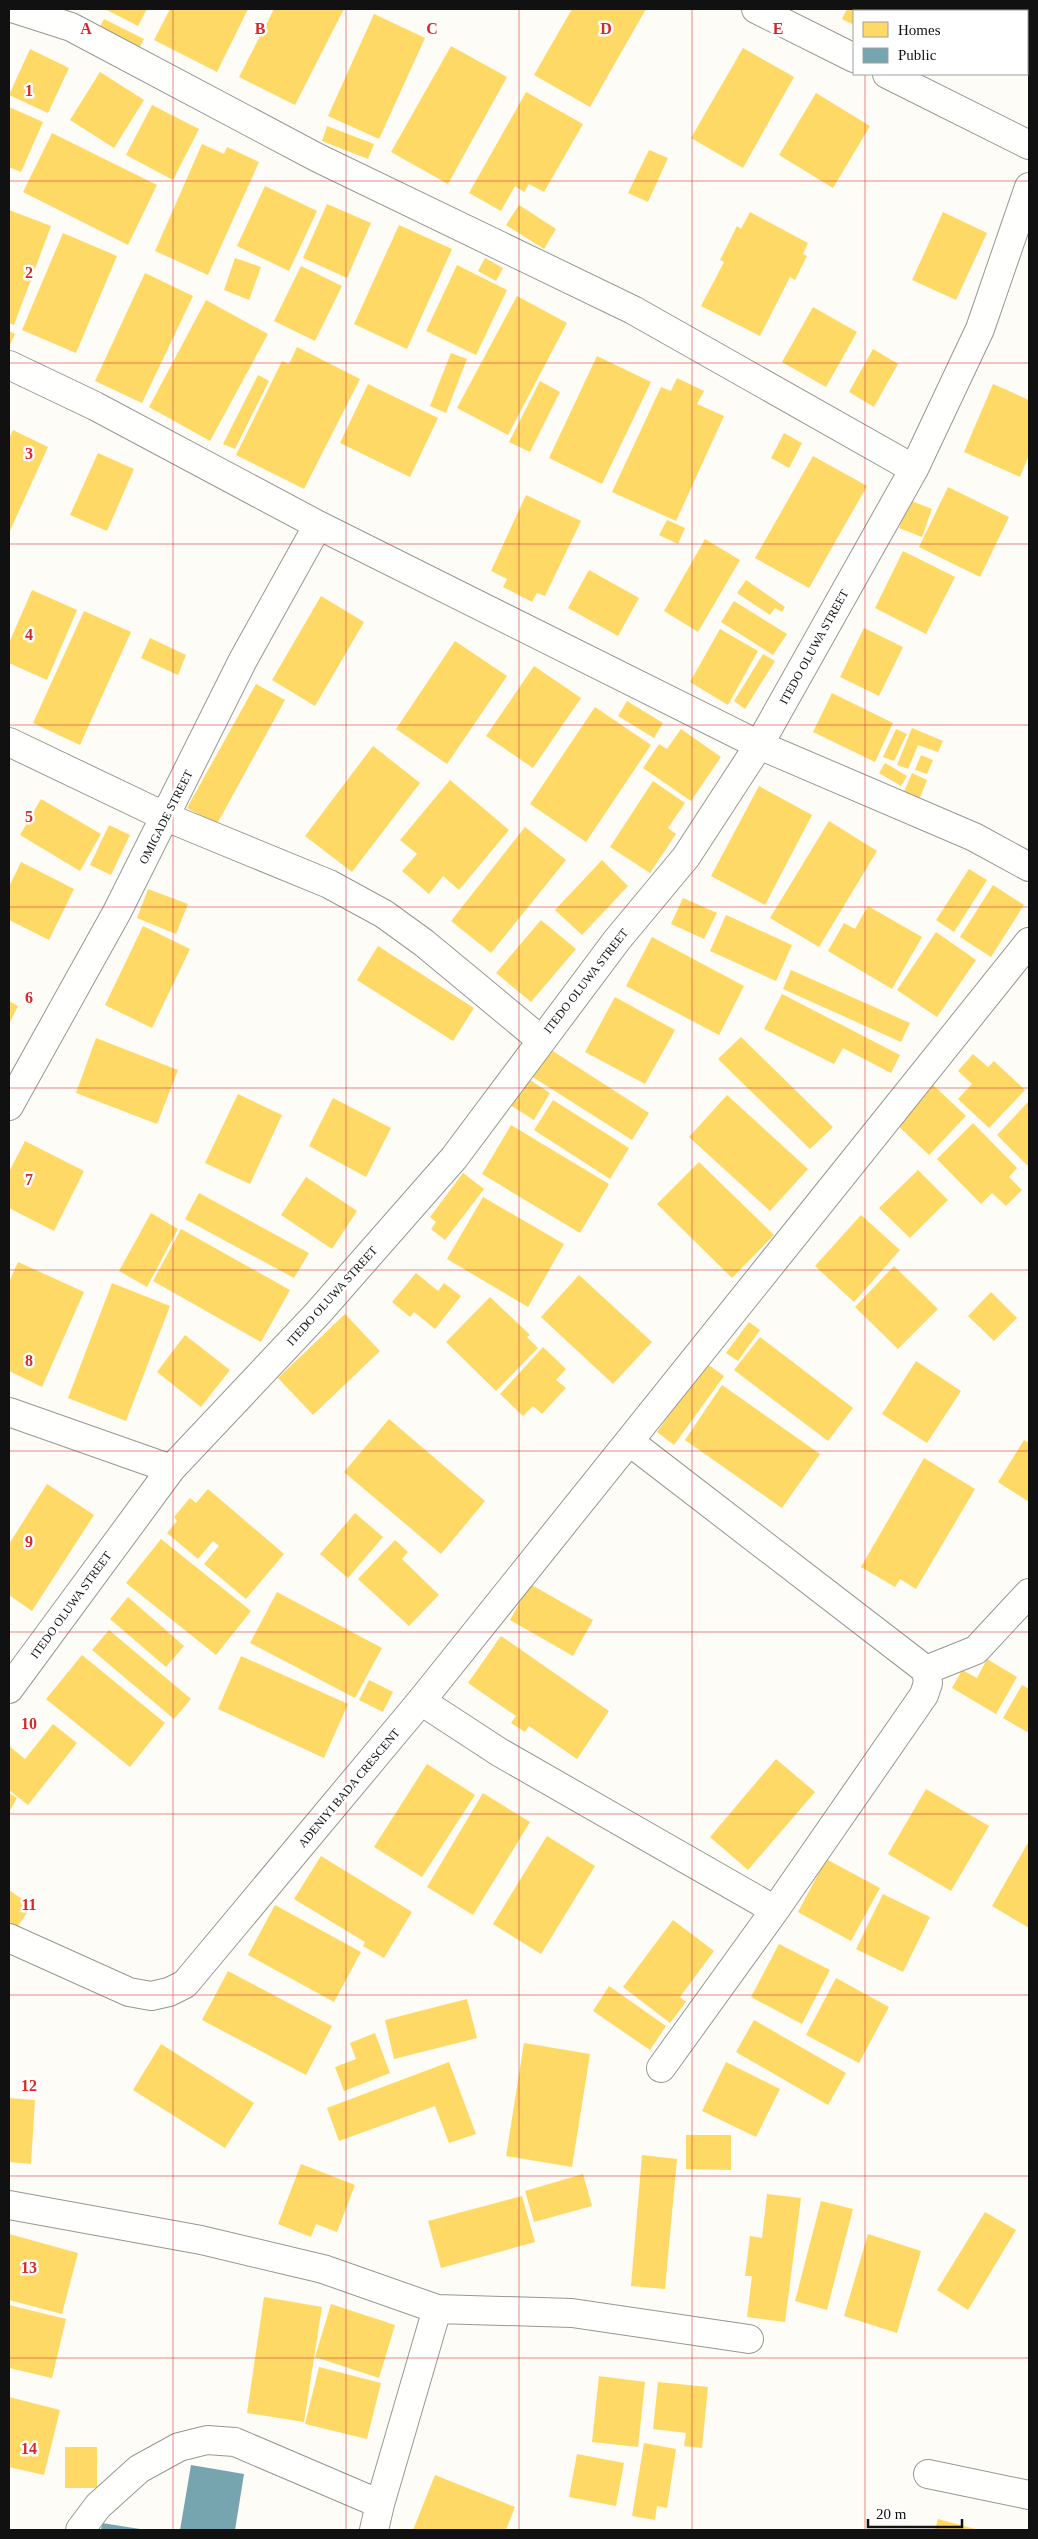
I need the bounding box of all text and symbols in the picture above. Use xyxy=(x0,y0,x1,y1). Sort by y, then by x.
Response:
legend xyxy=(853,10,1028,75)
text: A xyxy=(80,20,92,37)
text: B xyxy=(255,20,266,37)
text: C xyxy=(426,20,438,37)
text: D xyxy=(600,20,612,37)
text: E xyxy=(773,20,783,37)
text: Homes xyxy=(898,22,941,38)
text: Public xyxy=(898,47,937,63)
text: 1 xyxy=(25,82,33,99)
text: 2 xyxy=(25,264,33,281)
text: 3 xyxy=(25,445,33,462)
street label: ITEDO OLUWA STREET xyxy=(777,587,852,707)
text: 4 xyxy=(25,626,33,643)
street label: OMIGADE STREET xyxy=(136,767,196,866)
text: 5 xyxy=(25,808,33,825)
street label: ITEDO OLUWA STREET xyxy=(541,925,632,1036)
text: 6 xyxy=(25,989,33,1006)
text: 7 xyxy=(25,1171,33,1188)
street label: ITEDO OLUWA STREET xyxy=(284,1243,381,1348)
text: 8 xyxy=(25,1352,33,1369)
text: 9 xyxy=(25,1533,33,1550)
street label: ITEDO OLUWA STREET xyxy=(28,1548,115,1661)
text: 10 xyxy=(21,1715,37,1732)
street label: ADENIYI BADA CRESCENT xyxy=(295,1725,403,1850)
text: 11 xyxy=(21,1896,37,1913)
text: 12 xyxy=(21,2077,37,2094)
text: 13 xyxy=(21,2259,37,2276)
text: 14 xyxy=(21,2440,37,2457)
scale bar xyxy=(868,2496,962,2528)
text: 20 m xyxy=(876,2506,907,2522)

